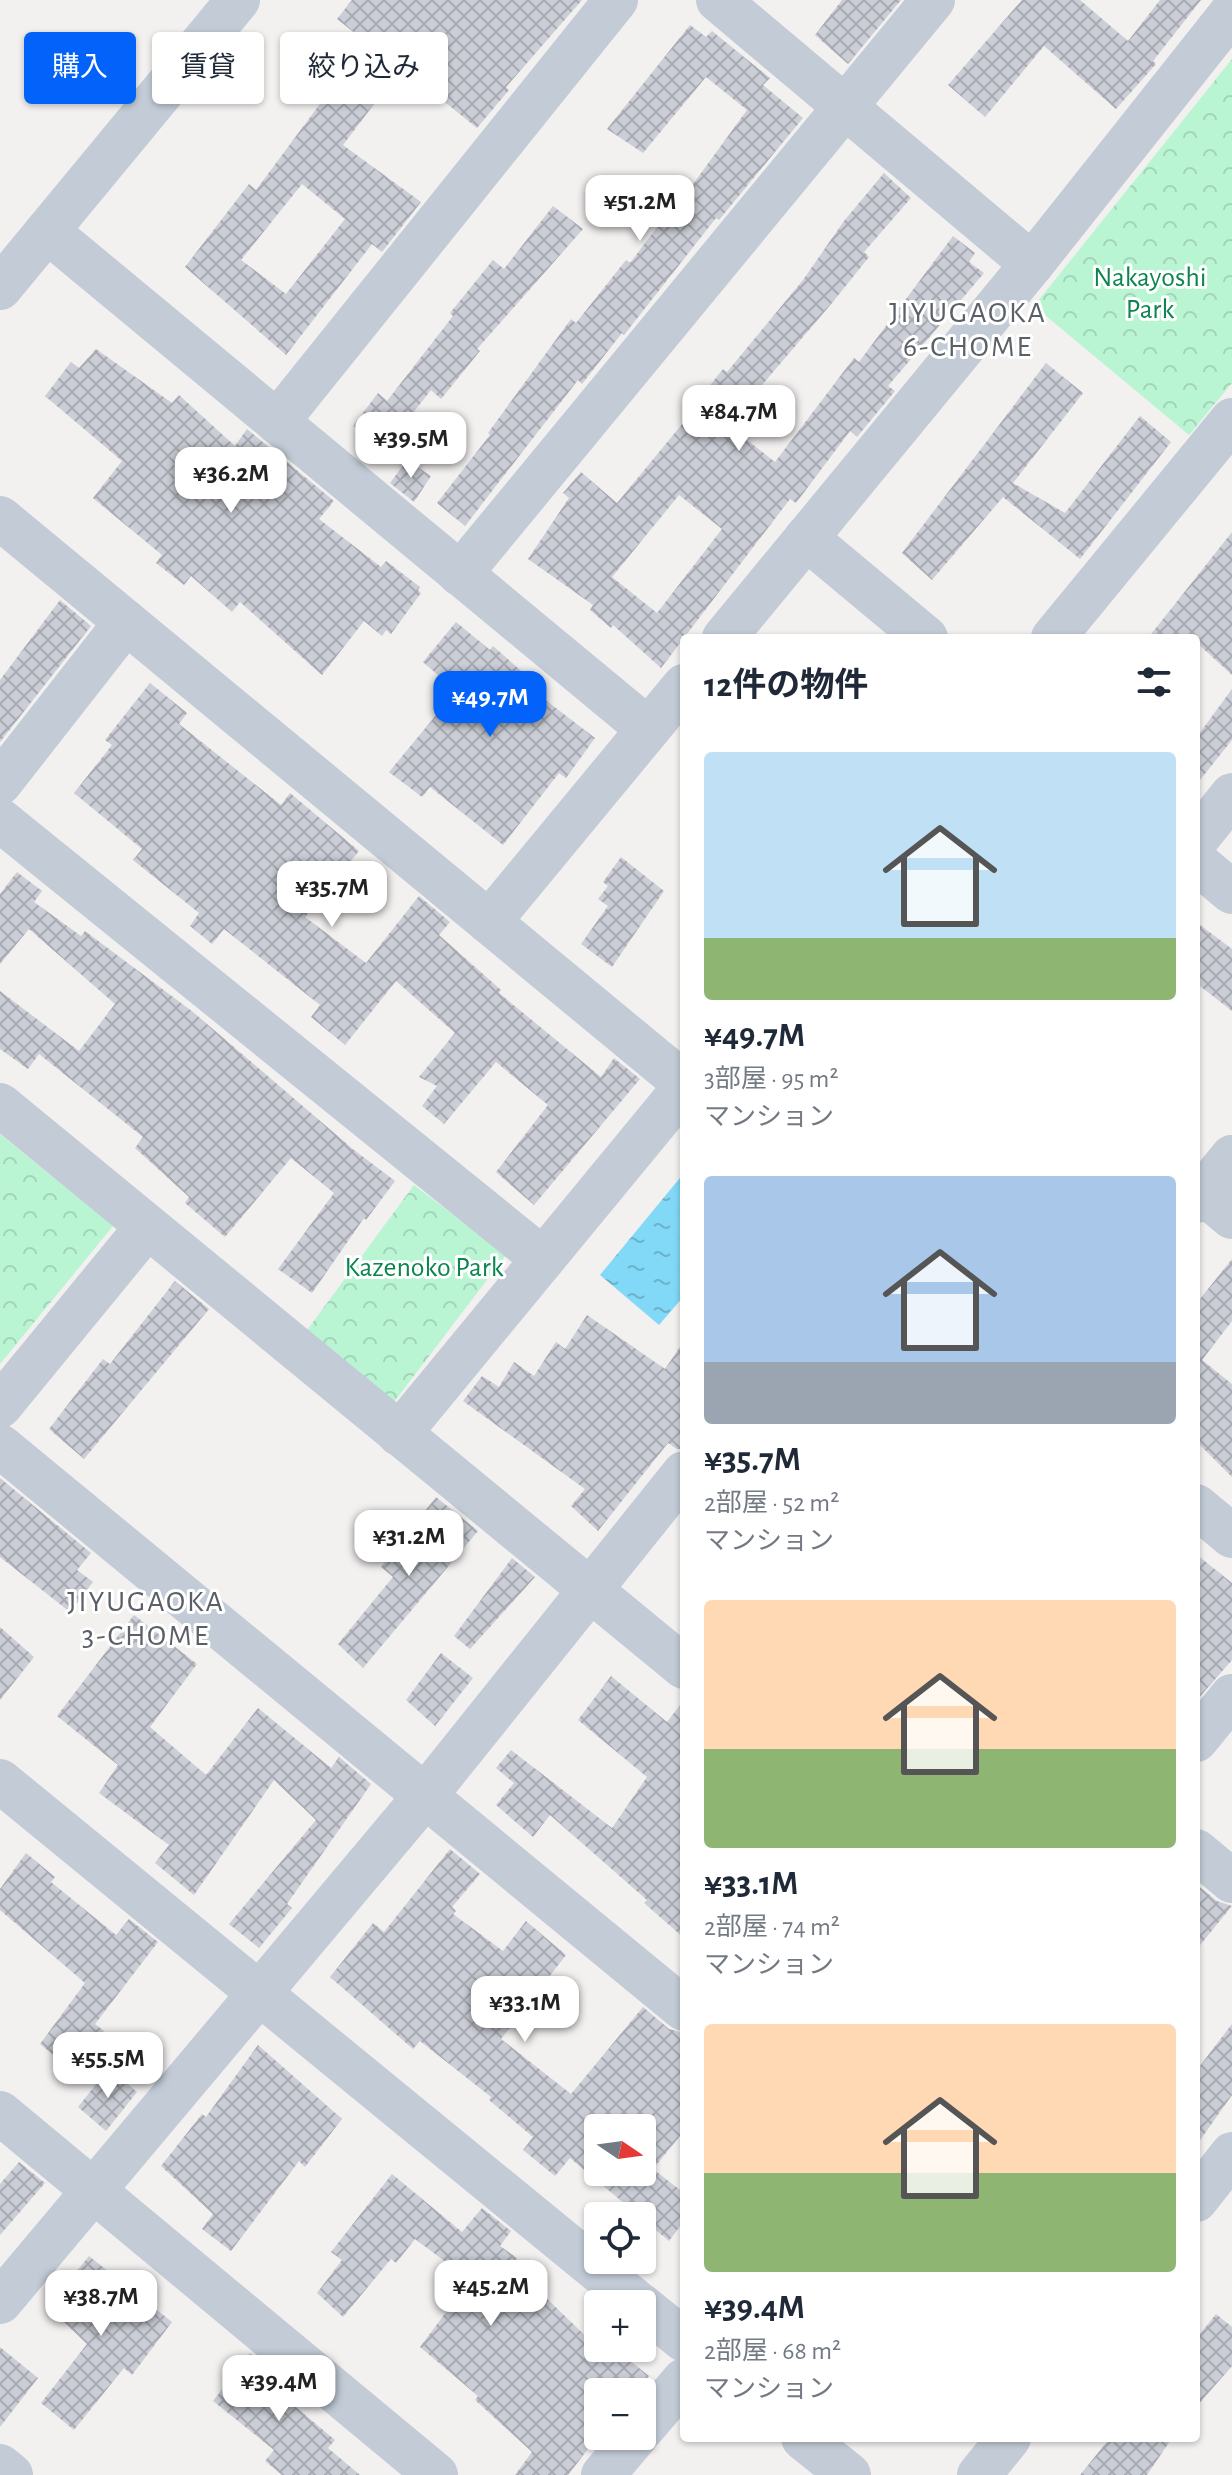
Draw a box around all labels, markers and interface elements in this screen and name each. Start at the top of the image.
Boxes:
chip: 購入 [24,32,136,104]
chip: 賃貸 [152,32,264,104]
chip: 絞り込み [280,32,448,104]
pin: ¥51.2M [575,175,705,243]
text: ¥51.2M [603,188,677,214]
park label: Nakayoshi Park [1093,264,1207,324]
district label: JIYUGAOKA 6-CHOME [889,298,1047,362]
pin: ¥84.7M [674,385,804,453]
text: ¥84.7M [700,398,778,424]
pin: ¥39.5M [346,412,476,480]
text: ¥39.5M [373,425,449,451]
pin: ¥36.2M [166,447,296,515]
text: ¥36.2M [193,460,269,486]
icon: filters [1132,660,1176,704]
text: 12件の物件 [704,669,868,703]
pin: ¥49.7M [425,671,555,739]
text: ¥49.7M [451,684,529,710]
icon: home [868,804,1012,948]
pin: ¥35.7M [267,861,397,929]
text: ¥35.7M [295,874,369,900]
text: ¥49.7M [704,1019,805,1053]
text: 3部屋 · 95 m² [704,1066,839,1092]
text: マンション [704,1104,834,1130]
icon: home [868,1228,1012,1372]
park label: Kazenoko Park [344,1254,504,1282]
text: ¥35.7M [704,1443,801,1477]
text: 2部屋 · 52 m² [704,1490,839,1516]
pin: ¥31.2M [344,1510,474,1578]
text: ¥31.2M [372,1523,446,1549]
text: マンション [704,1528,834,1554]
district label: JIYUGAOKA 3-CHOME [67,1587,225,1651]
icon: home [868,1652,1012,1796]
text: ¥33.1M [704,1867,798,1901]
text: 2部屋 · 74 m² [704,1914,840,1940]
text: マンション [704,1952,834,1978]
pin: ¥33.1M [460,1976,590,2044]
text: ¥33.1M [489,1989,561,2015]
pin: ¥55.5M [43,2032,173,2100]
text: ¥55.5M [71,2045,145,2071]
icon: home [868,2076,1012,2220]
north arrow [584,2114,656,2186]
map controls [584,2114,656,2450]
button: locate [584,2202,656,2274]
pin: ¥45.2M [426,2260,556,2328]
pin: ¥38.7M [36,2270,166,2338]
text: ¥45.2M [453,2273,529,2299]
text: ¥38.7M [63,2283,139,2309]
button: + [584,2290,656,2362]
text: ¥39.4M [704,2291,805,2325]
text: 2部屋 · 68 m² [704,2338,841,2364]
pin: ¥39.4M [214,2355,344,2423]
text: ¥39.4M [240,2368,318,2394]
text: マンション [704,2376,834,2402]
button: − [584,2378,656,2450]

